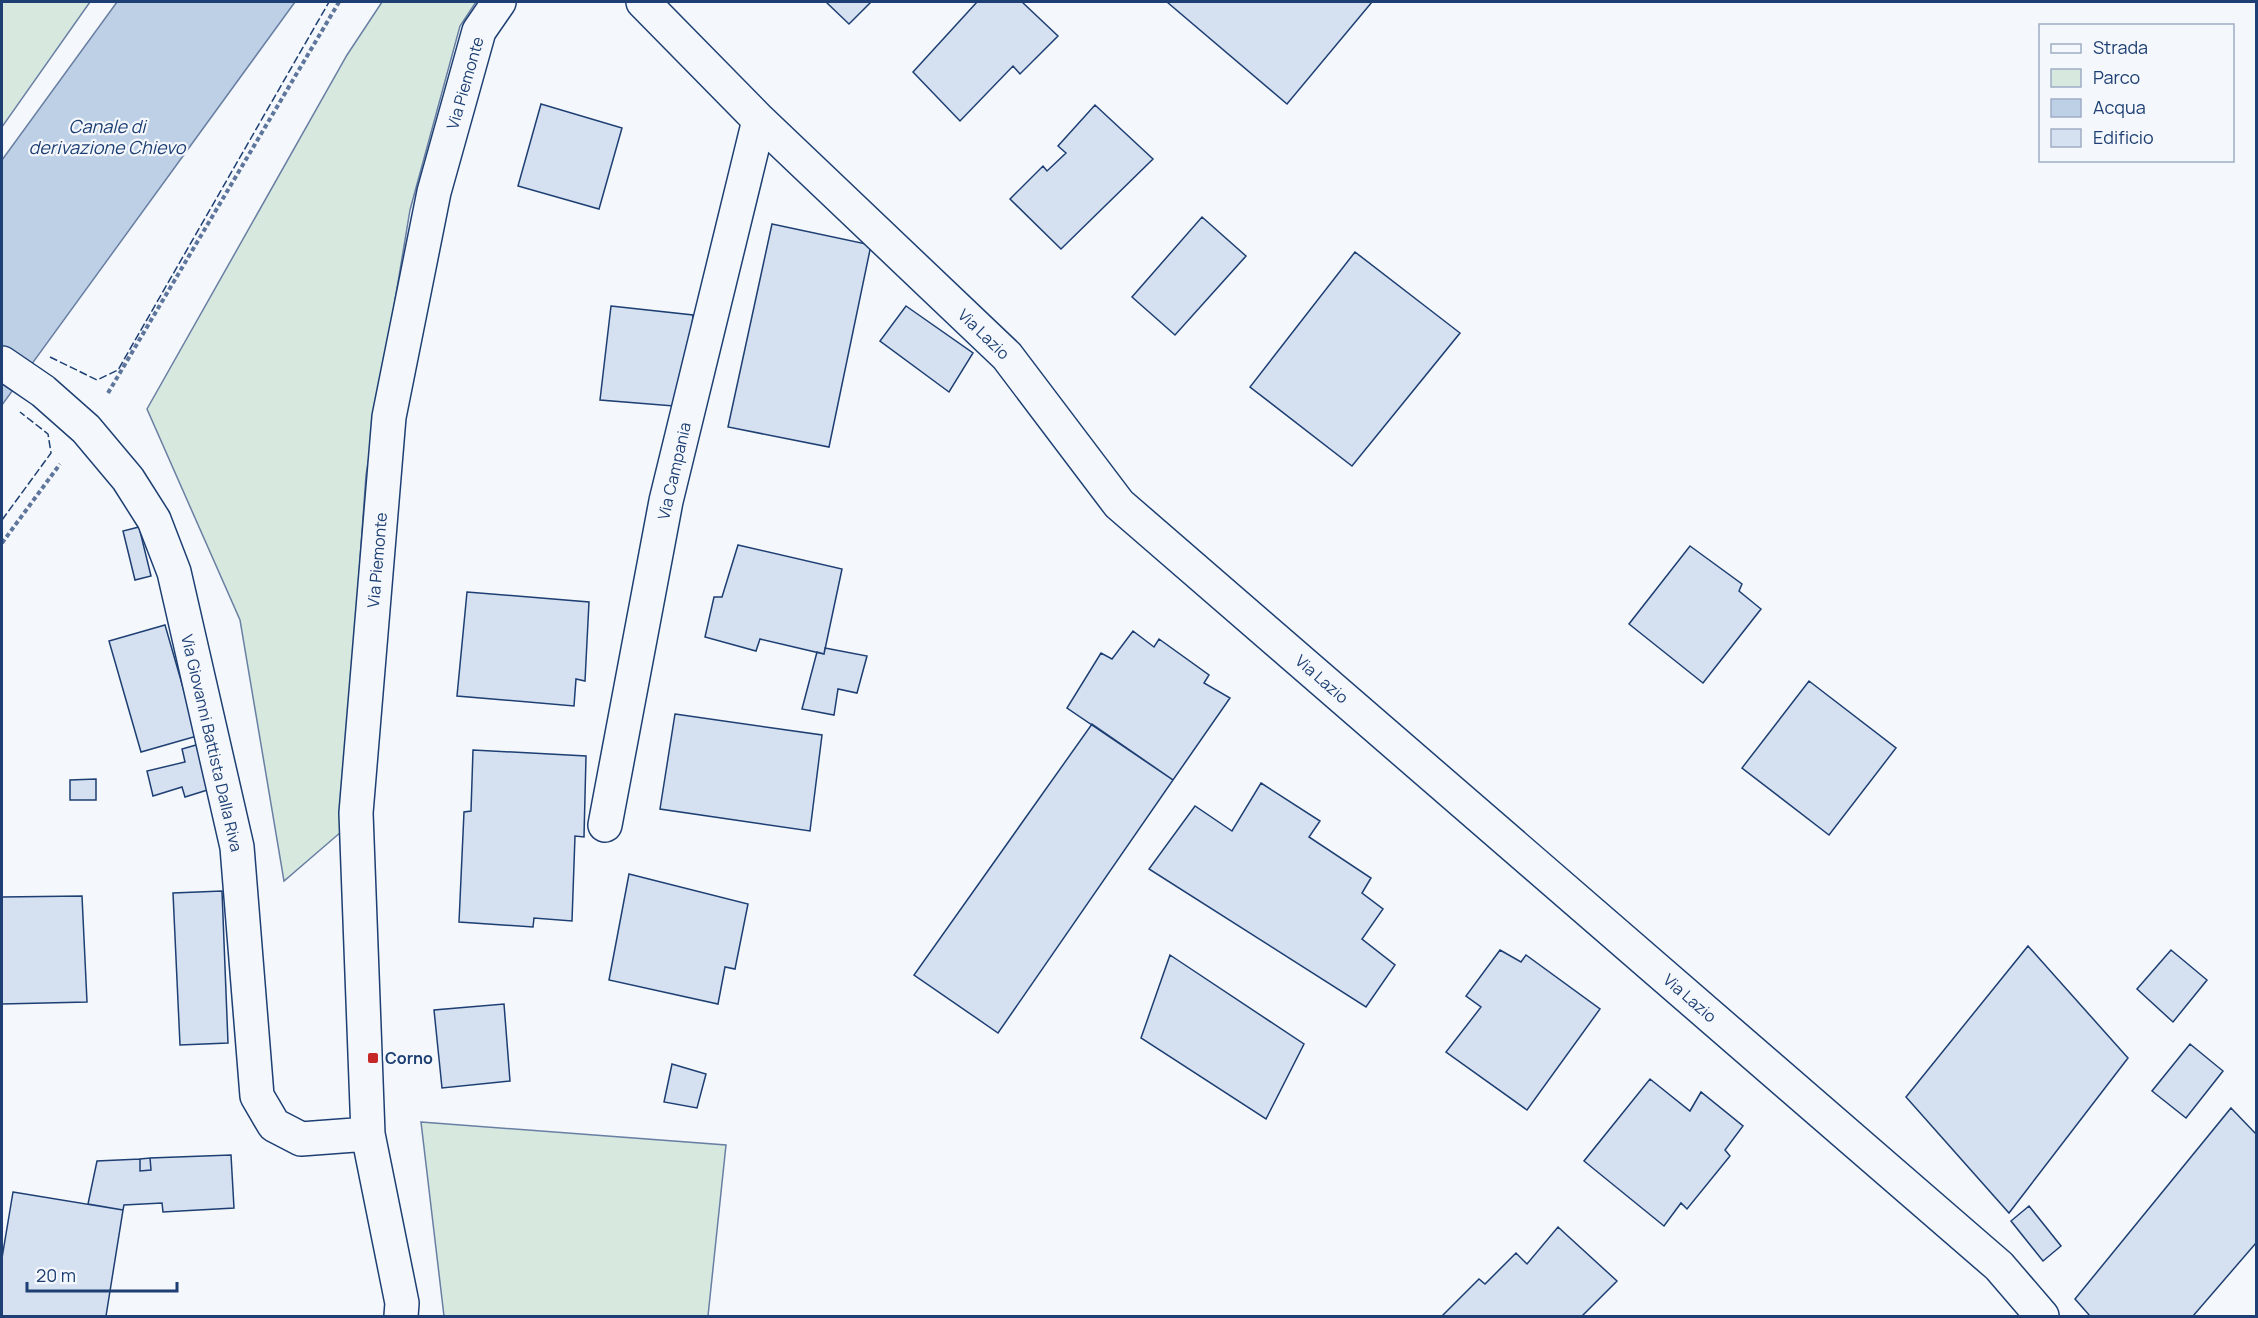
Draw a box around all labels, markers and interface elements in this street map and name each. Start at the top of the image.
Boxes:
legend [2039,24,2234,162]
street label: Via Piemonte [441,34,489,132]
text: Strada [2093,35,2148,59]
text: Parco [2093,65,2140,89]
text: Acqua [2093,95,2146,119]
water label: Canale di derivazione Chievo [29,114,187,159]
text: Edificio [2093,125,2154,149]
street label: Via Lazio [953,304,1015,364]
street label: Via Campania [652,420,696,522]
street label: Via Piemonte [362,511,392,609]
street label: Via Giovanni Battista Dalla Riva [176,632,248,854]
street label: Via Lazio [1291,650,1353,708]
street label: Via Lazio [1659,969,1721,1027]
place label: Corno [385,1047,433,1069]
marker: Corno [366,1051,380,1065]
scale bar [27,1255,177,1293]
text: 20 m [36,1263,76,1287]

